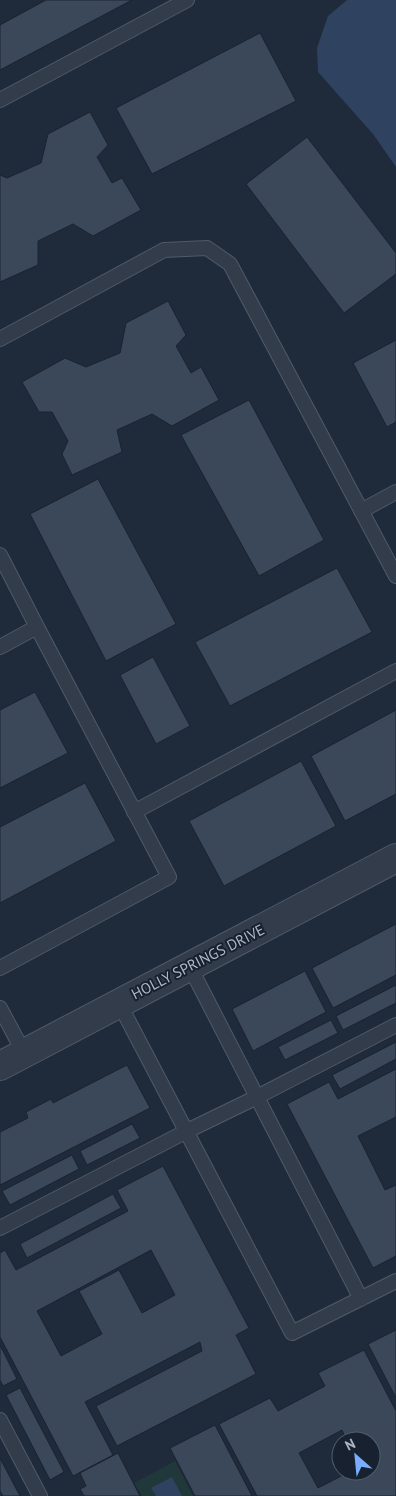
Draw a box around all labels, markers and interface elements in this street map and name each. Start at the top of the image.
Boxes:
street label: HOLLY SPRINGS DRIVE [128,920,267,1003]
north arrow [331,1431,381,1481]
text: N [342,1434,358,1455]

